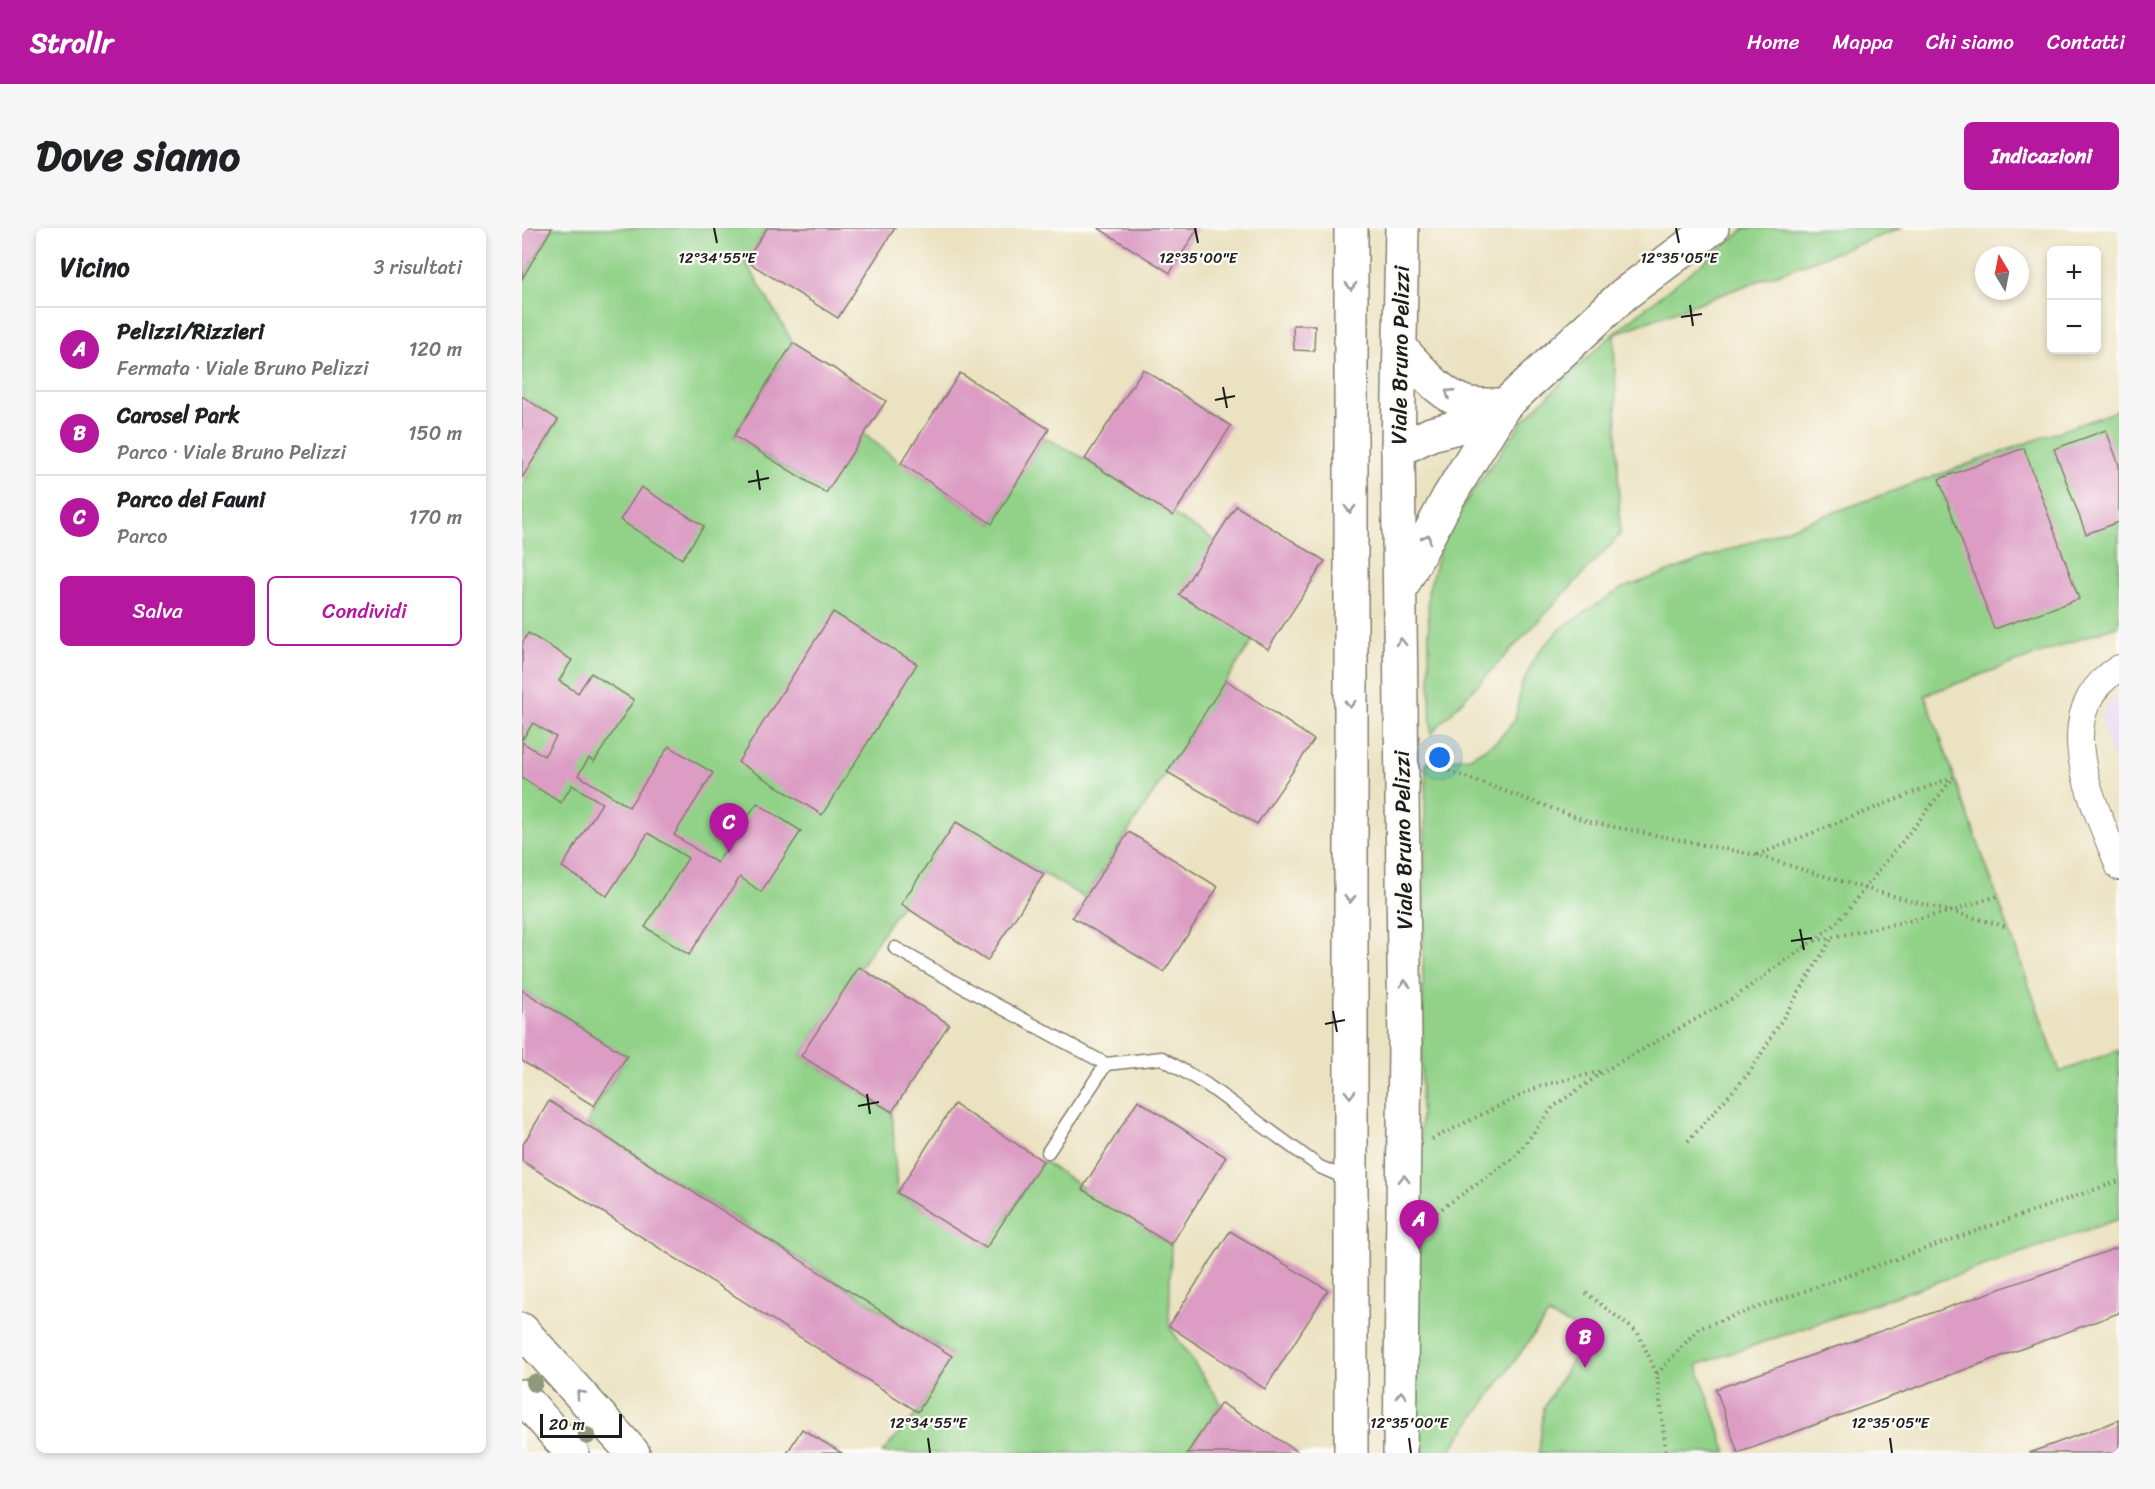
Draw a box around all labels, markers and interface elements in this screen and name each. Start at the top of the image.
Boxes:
text: Strollr [30,18,113,67]
text: Home [1747,23,1799,61]
text: Mappa [1832,23,1893,61]
text: Chi siamo [1926,23,2014,61]
text: Contatti [2047,23,2125,61]
text: Dove siamo [36,119,240,193]
button: Indicazioni [1964,122,2119,190]
text: Vicino [60,244,130,290]
text: 12°34'55"E [678,245,757,271]
text: 12°35'00"E [1159,245,1239,271]
text: 12°35'05"E [1640,245,1720,271]
north arrow [1975,246,2029,300]
map controls [2047,246,2101,354]
button: + [2047,246,2101,300]
text: 3 risultati [373,250,462,285]
street label: Viale Bruno Pelizzi [1379,264,1421,445]
one-way arrow [1345,282,1357,291]
button: − [2047,300,2101,354]
text: Pelizzi/Rizzieri [117,312,264,351]
text: A [73,332,86,367]
text: 120 m [409,332,462,367]
text: Fermata · Viale Bruno Pelizzi [117,351,368,386]
one-way arrow [1445,389,1455,401]
text: Carosel Park [117,396,240,435]
text: B [73,416,86,451]
text: 150 m [408,416,462,451]
text: Parco · Viale Bruno Pelizzi [117,435,346,470]
text: Parco dei Fauni [117,480,265,519]
text: C [73,500,86,535]
text: 170 m [409,500,462,535]
one-way arrow [1344,505,1356,514]
text: Parco [117,519,168,554]
one-way arrow [1420,534,1431,544]
button: Salva [60,576,255,646]
button: Condividi [267,576,462,646]
one-way arrow [1395,637,1407,646]
one-way arrow [1344,700,1356,709]
your location [1425,743,1454,772]
street label: Viale Bruno Pelizzi [1382,749,1424,930]
pin: C [710,804,748,853]
one-way arrow [1344,895,1356,904]
one-way arrow [1398,979,1411,988]
one-way arrow [1344,1090,1356,1099]
one-way arrow [1398,1174,1410,1183]
pin: A [1400,1200,1438,1250]
pin: B [1566,1318,1604,1368]
one-way arrow [576,1390,587,1401]
one-way arrow [1395,1390,1407,1399]
text: 20 m [549,1410,585,1439]
text: 12°34'55"E [889,1410,968,1436]
text: 12°35'00"E [1370,1410,1450,1436]
text: 12°35'05"E [1851,1410,1931,1436]
scale bar [540,1411,622,1438]

